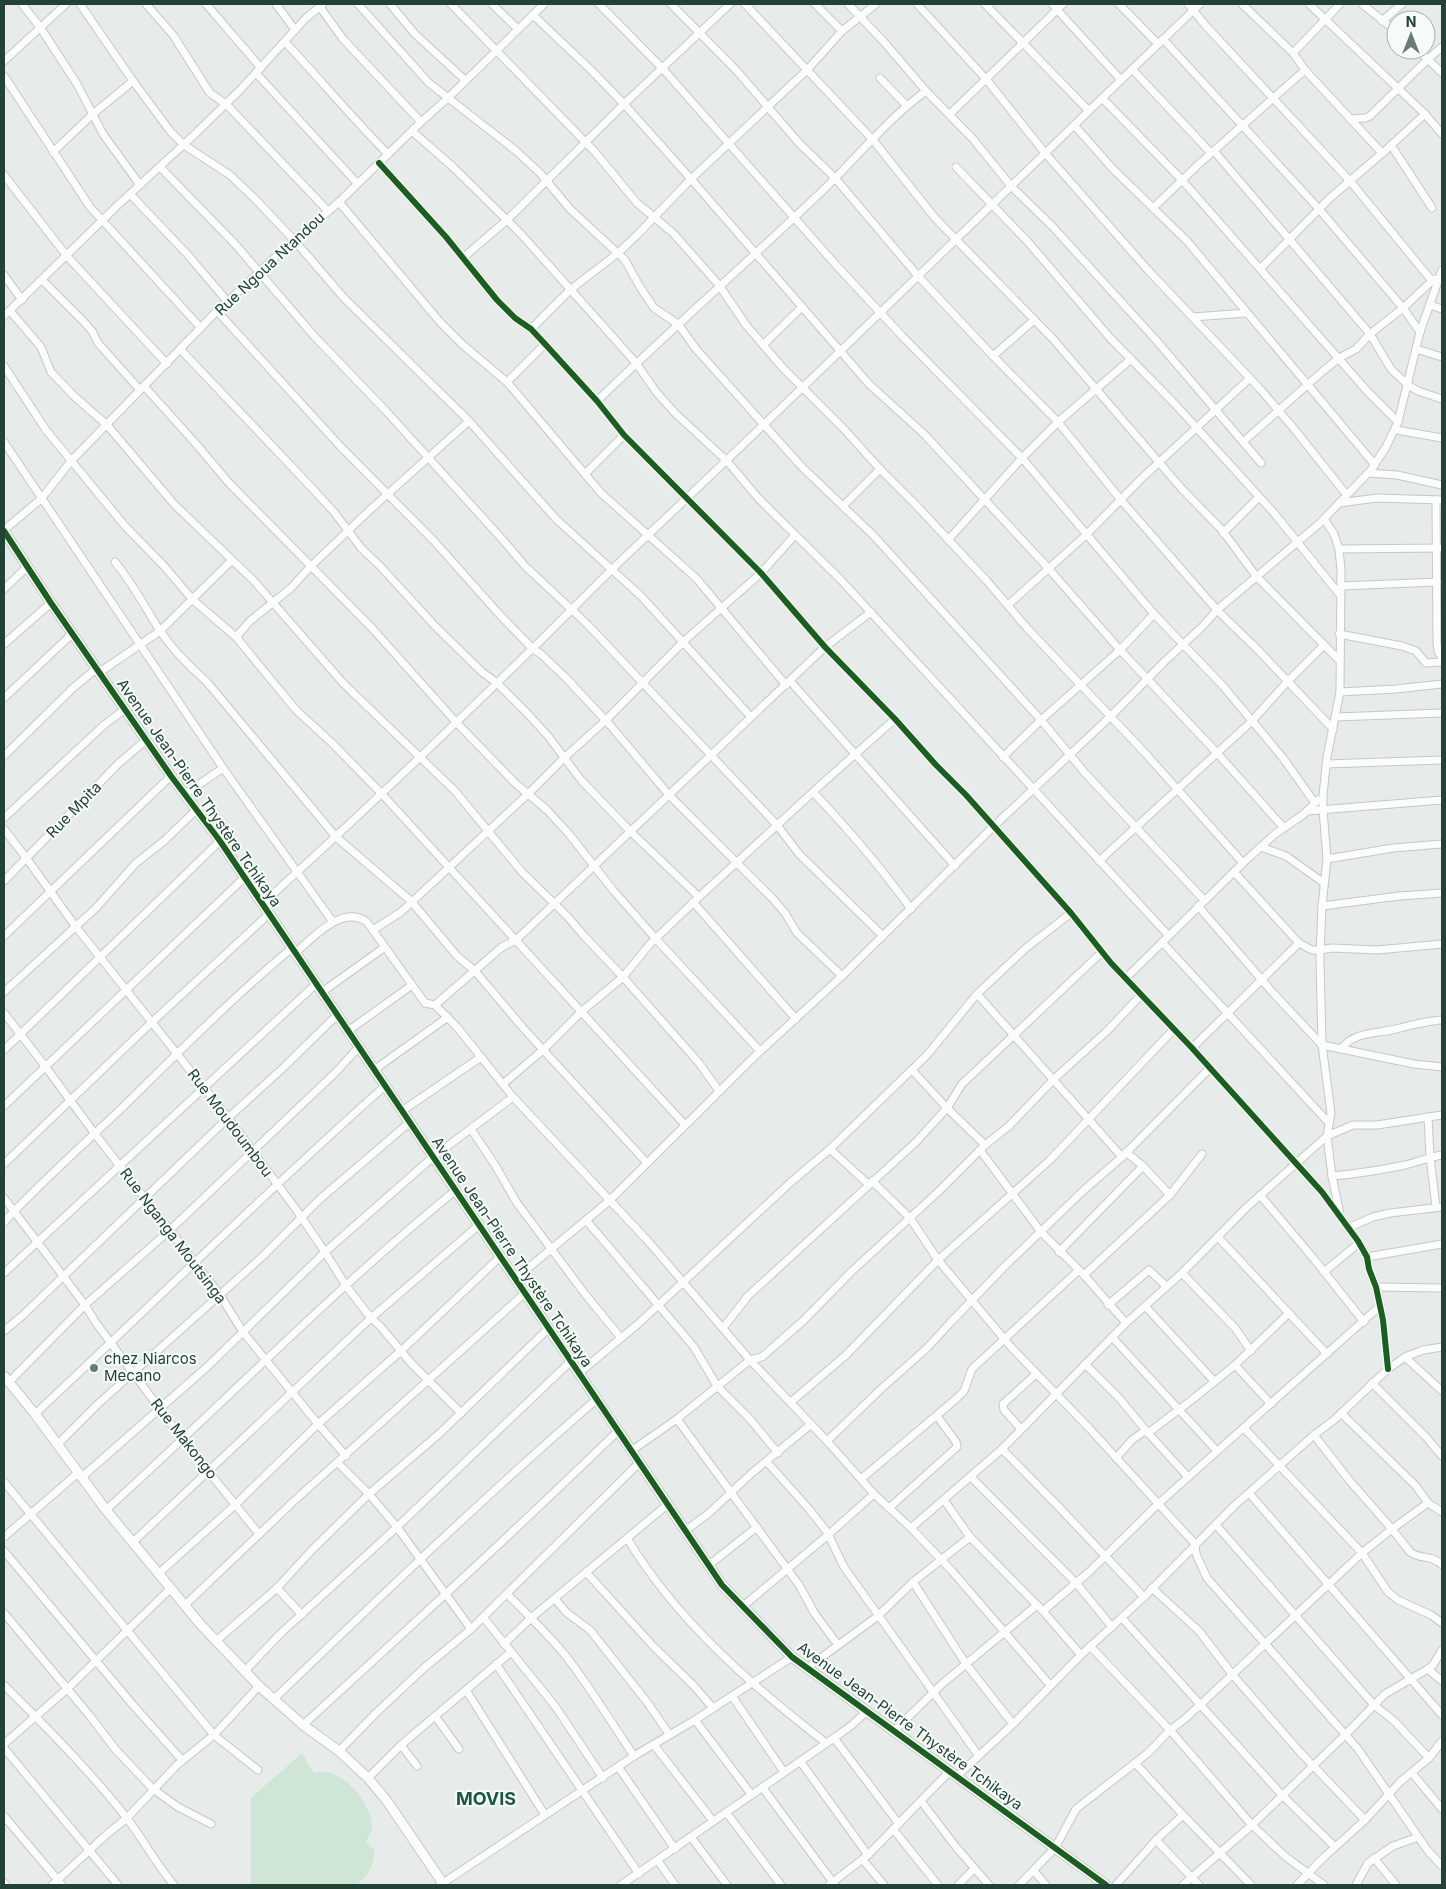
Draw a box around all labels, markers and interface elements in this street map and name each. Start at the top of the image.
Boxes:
north arrow [1386,10,1436,60]
text: N [1406,13,1416,30]
street label: Rue Ngoua Ntandou [211,208,329,319]
street label: Avenue Jean-Pierre Thystère Tchikaya [113,675,286,910]
street label: Rue Mpita [42,777,105,842]
street label: Rue Moudoumbou [184,1065,277,1180]
street label: Avenue Jean-Pierre Thystère Tchikaya [428,1133,597,1371]
street label: Rue Nganga Moutsinga [116,1164,231,1307]
place label: chez Niarcos Mecano [104,1349,197,1385]
marker: chez Niarcos Mecano [88,1362,100,1374]
street label: Rue Makongo [147,1394,222,1483]
street label: Avenue Jean-Pierre Thystère Tchikaya [794,1637,1027,1814]
district label: MOVIS [456,1788,516,1809]

